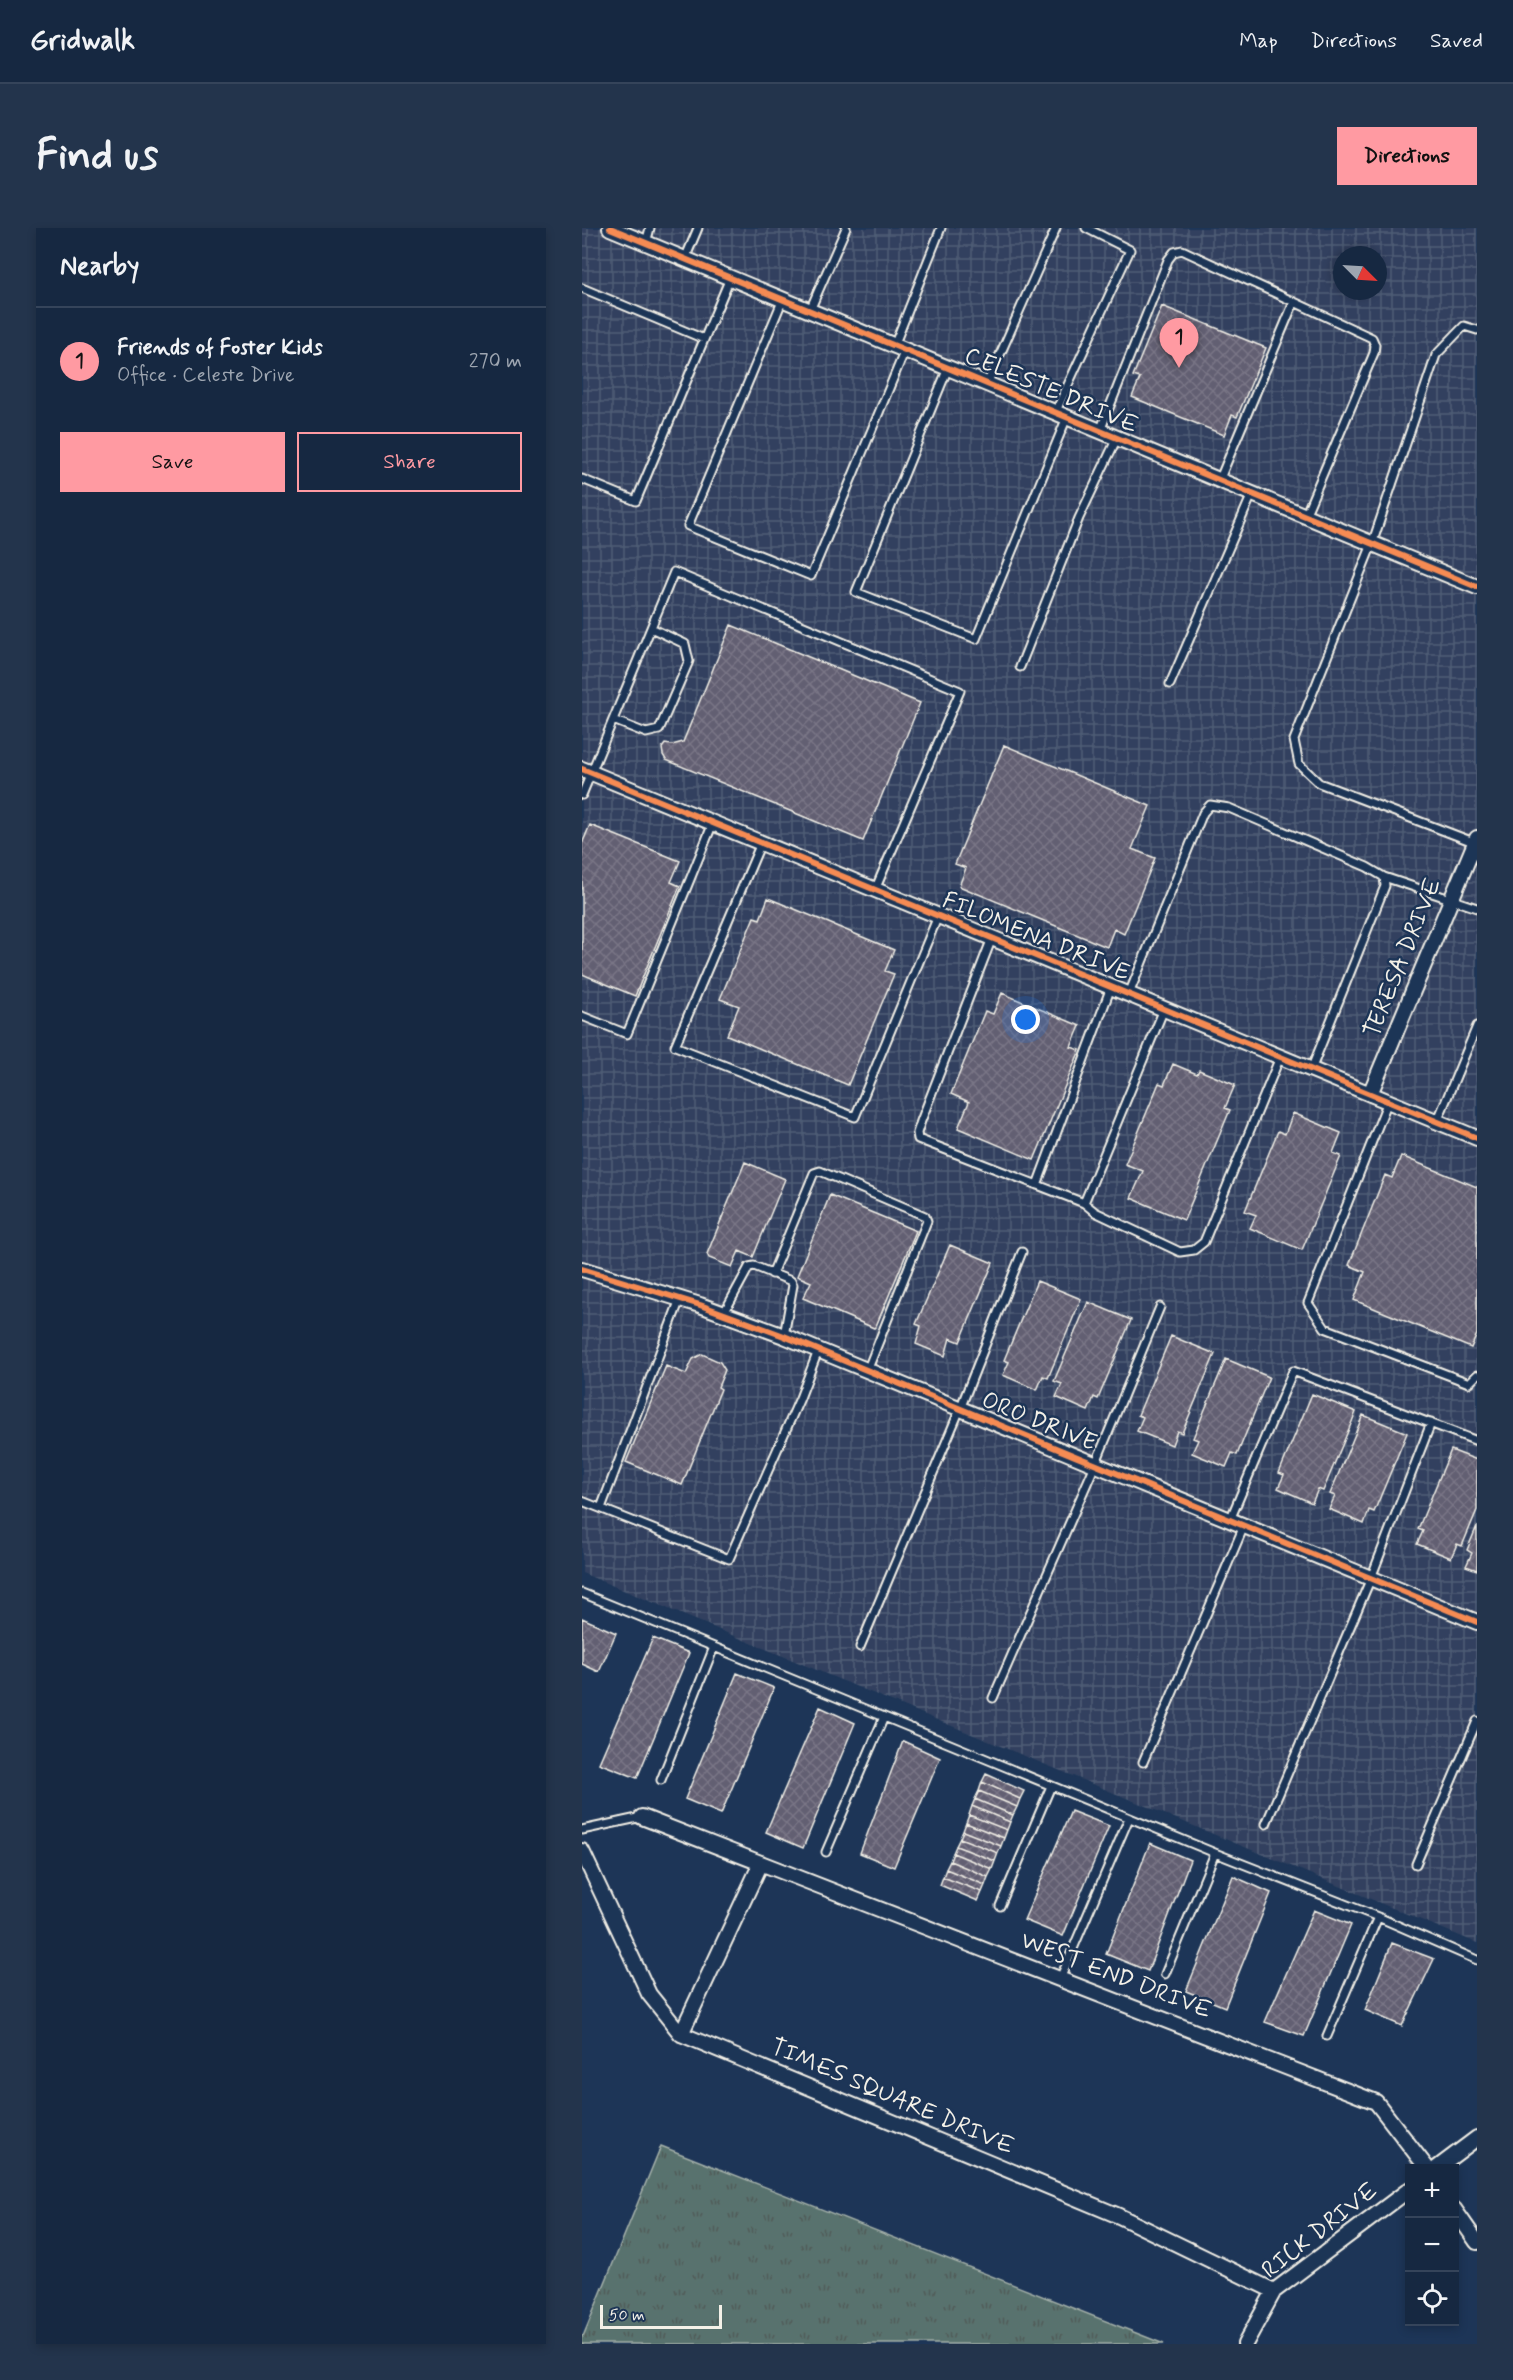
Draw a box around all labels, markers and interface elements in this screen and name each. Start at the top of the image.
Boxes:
text: Gridwalk [30,23,135,60]
text: Map [1239,27,1278,55]
text: Directions [1311,27,1397,55]
text: Saved [1430,27,1483,55]
button: Directions [1337,127,1477,185]
text: Find us [36,129,158,184]
north arrow [1333,246,1387,300]
text: Nearby [60,250,139,284]
pin: 1 [1160,318,1198,368]
text: Friends of Foster Kids [117,334,323,362]
street label: CELESTE DRIVE [960,340,1142,442]
text: 1 [75,348,84,375]
text: 270 m [469,348,522,375]
text: Office · Celeste Drive [117,362,294,389]
button: Save [60,432,285,492]
button: Share [297,432,522,492]
street label: TERESA DRIVE [1357,874,1449,1042]
street label: FILOMENA DRIVE [938,885,1135,989]
your location [1011,1005,1040,1034]
street label: ORO DRIVE [977,1385,1101,1459]
street label: WEST END DRIVE [1016,1925,1216,2027]
street label: TIMES SQUARE DRIVE [765,2032,1019,2162]
map controls [1405,2164,1459,2326]
button: + [1405,2164,1459,2218]
street label: RICK DRIVE [1256,2176,1384,2286]
button: − [1405,2218,1459,2272]
button: locate [1405,2272,1459,2326]
scale bar [600,2302,722,2330]
text: 50 m [609,2305,645,2326]

